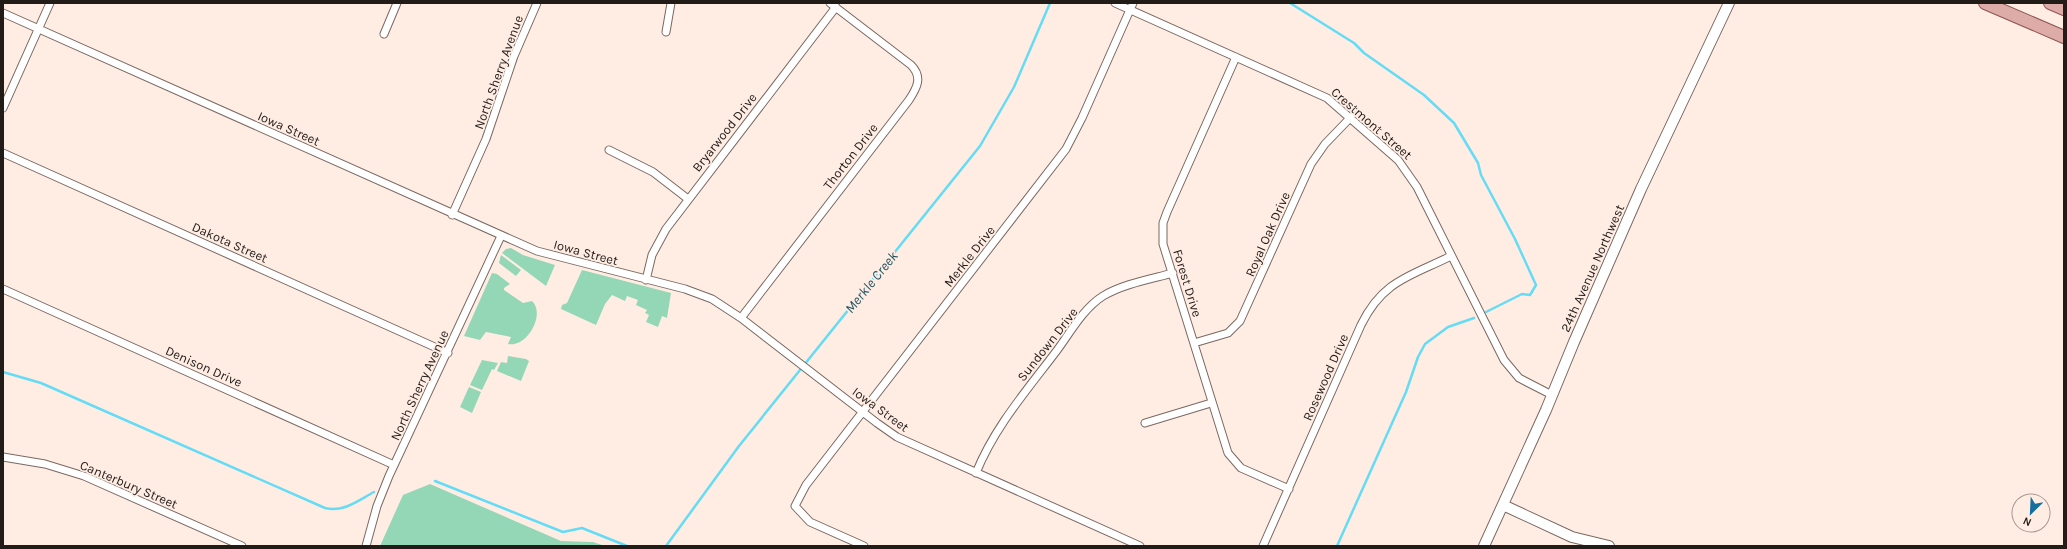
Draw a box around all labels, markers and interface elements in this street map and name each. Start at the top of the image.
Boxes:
street label: North Sherry Avenue [471,13,526,131]
street label: Crestmont Street [1328,84,1415,163]
street label: Bryarwood Drive [689,90,760,175]
street label: Iowa Street [256,108,322,149]
street label: Thorton Drive [820,120,881,192]
street label: Royal Oak Drive [1242,189,1293,279]
street label: 24th Avenue Northwest [1558,202,1627,334]
street label: Dakota Street [190,219,270,266]
street label: Merkle Drive [941,222,998,290]
street label: Iowa Street [552,237,620,268]
water label: Merkle Creek [841,247,902,317]
street label: Forest Drive [1170,247,1205,319]
street label: Sundown Drive [1014,304,1081,384]
street label: North Sherry Avenue [387,327,452,443]
street label: Rosewood Drive [1300,331,1351,423]
street label: Denison Drive [163,343,245,390]
street label: Iowa Street [850,384,912,435]
street label: Canterbury Street [78,457,180,512]
north arrow [2011,493,2051,533]
text: N [2021,514,2033,529]

